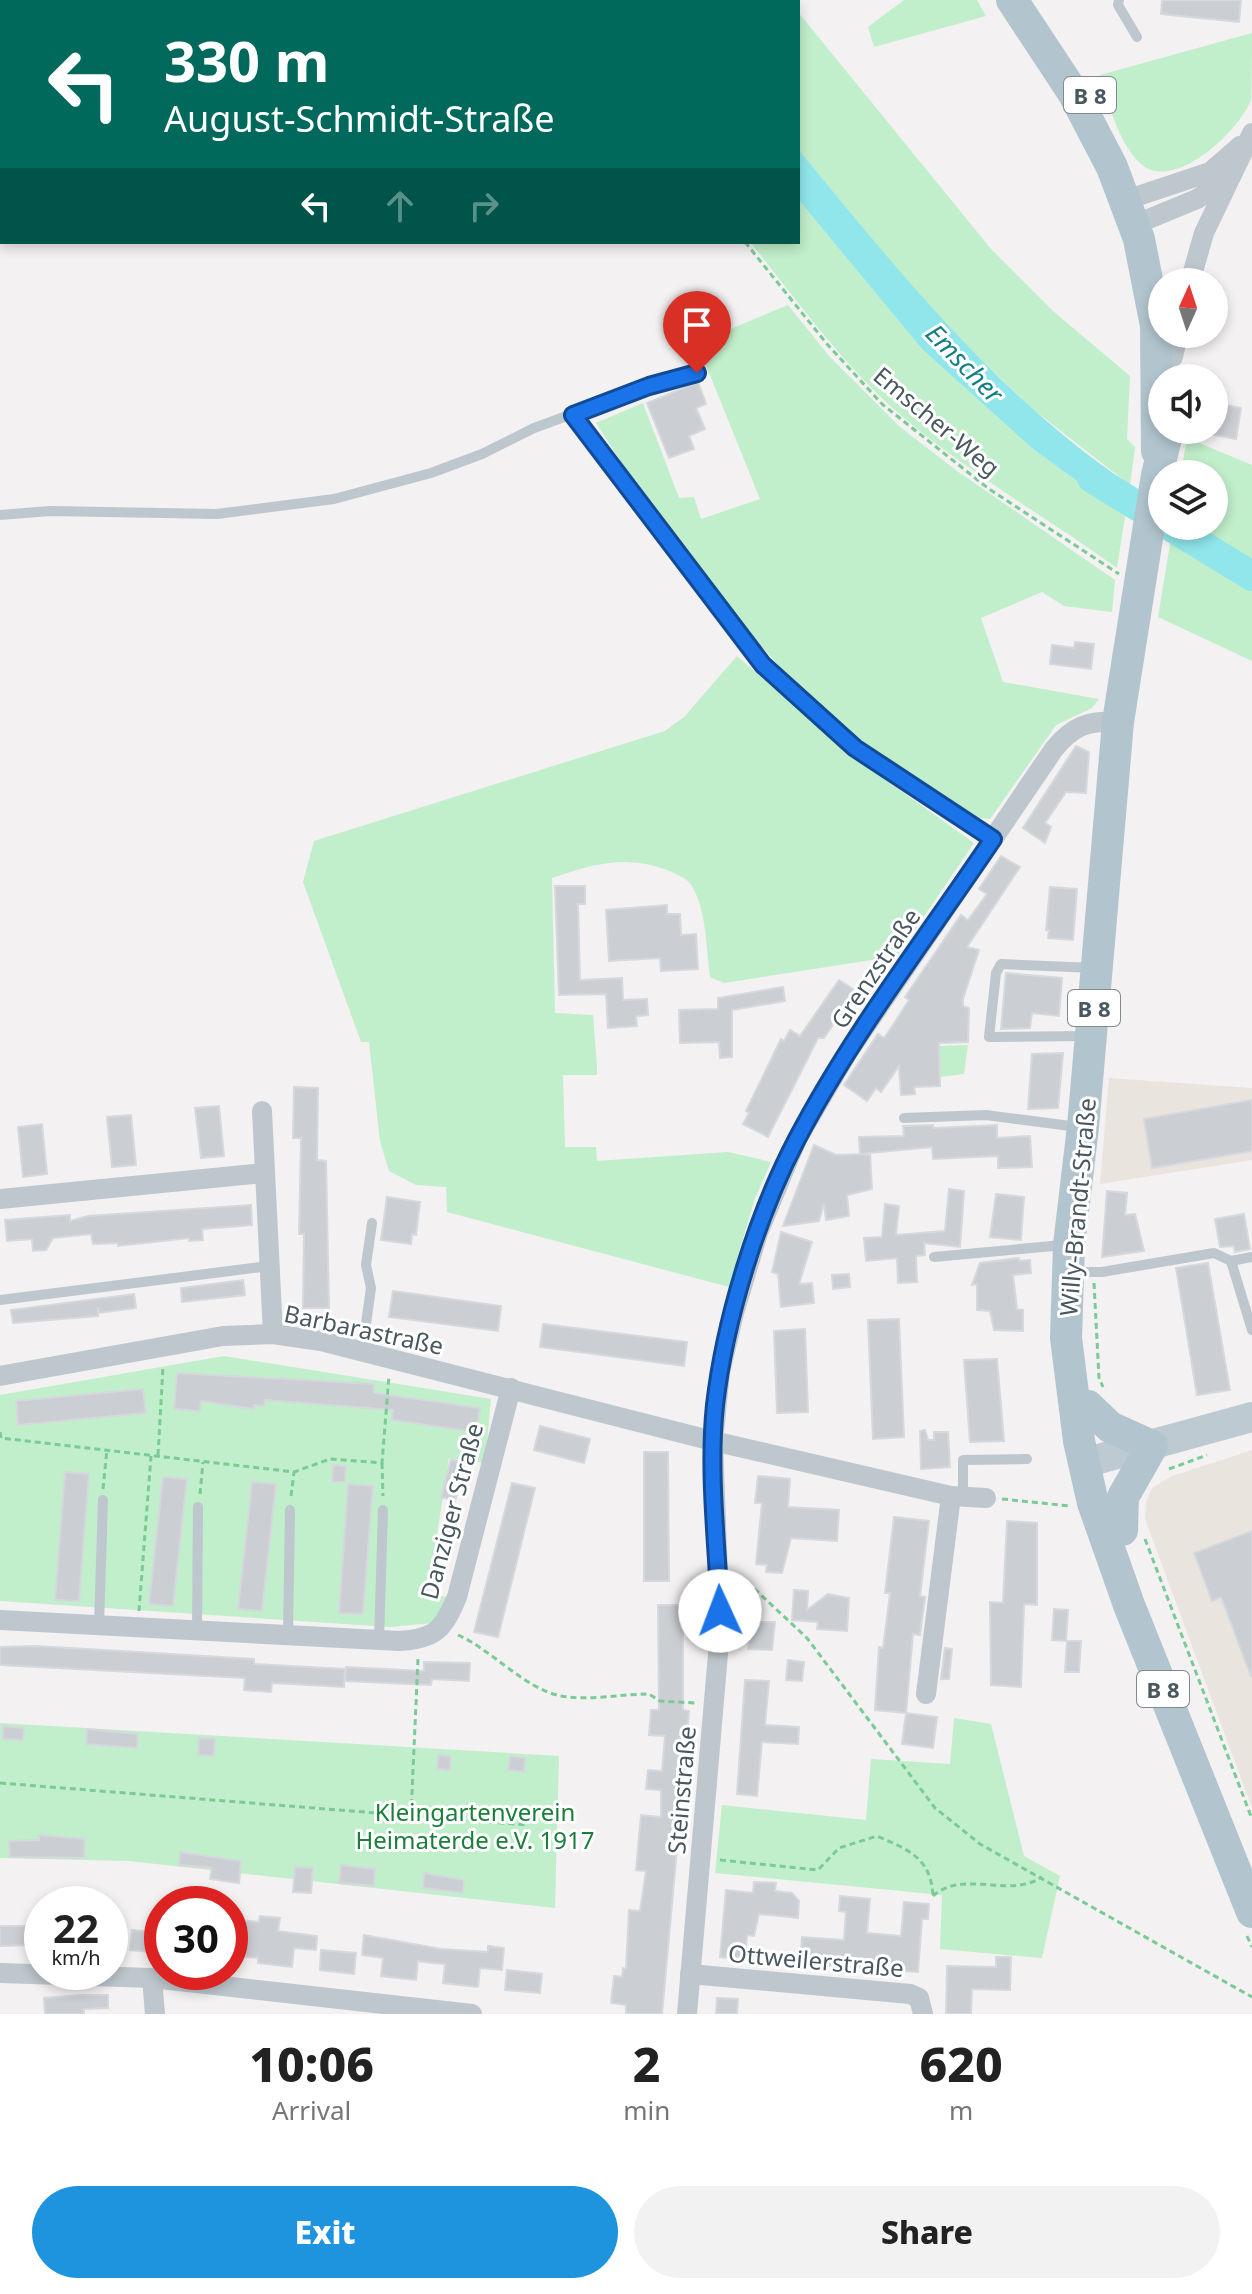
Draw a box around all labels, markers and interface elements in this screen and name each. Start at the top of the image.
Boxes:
text: 330 m [164,22,329,98]
icon: left [32,32,136,136]
road number: B 8 [1064,77,1116,113]
text: August-Schmidt-Straße [164,94,555,143]
icon: left [294,184,338,228]
icon: ahead [378,184,422,228]
icon: right [462,184,506,228]
north arrow [1148,268,1228,348]
map controls [1148,268,1228,540]
pin [663,291,731,373]
icon: arrive [675,303,719,347]
water label: Emscher [918,315,1013,412]
street label: Emscher-Weg [867,359,1007,483]
button: sound [1148,364,1228,444]
button: layers [1148,460,1228,540]
street label: Grenzstraße [823,901,927,1035]
road number: B 8 [1068,990,1120,1026]
street label: Willy-Brandt-Straße [1051,1097,1103,1317]
street label: Barbarastraße [281,1296,447,1362]
street label: Danziger Straße [412,1419,490,1603]
position arrow [678,1569,762,1653]
road number: B 8 [1137,1671,1189,1707]
street label: Steinstraße [659,1725,703,1855]
park label: Kleingartenverein Heimaterde e.V. 1917 [356,1795,594,1856]
speed limit sign: 30 [144,1886,248,1990]
text: 22 [53,1900,99,1955]
street label: Ottweilerstraße [727,1936,905,1984]
text: km/h [51,1944,101,1971]
text: 10:06 [249,2031,374,2096]
text: 2 [633,2031,661,2096]
text: 620 [920,2031,1003,2096]
text: Arrival [272,2092,351,2128]
text: min [623,2092,670,2128]
text: m [949,2092,973,2128]
button: Exit [32,2186,618,2278]
button: Share [634,2186,1220,2278]

